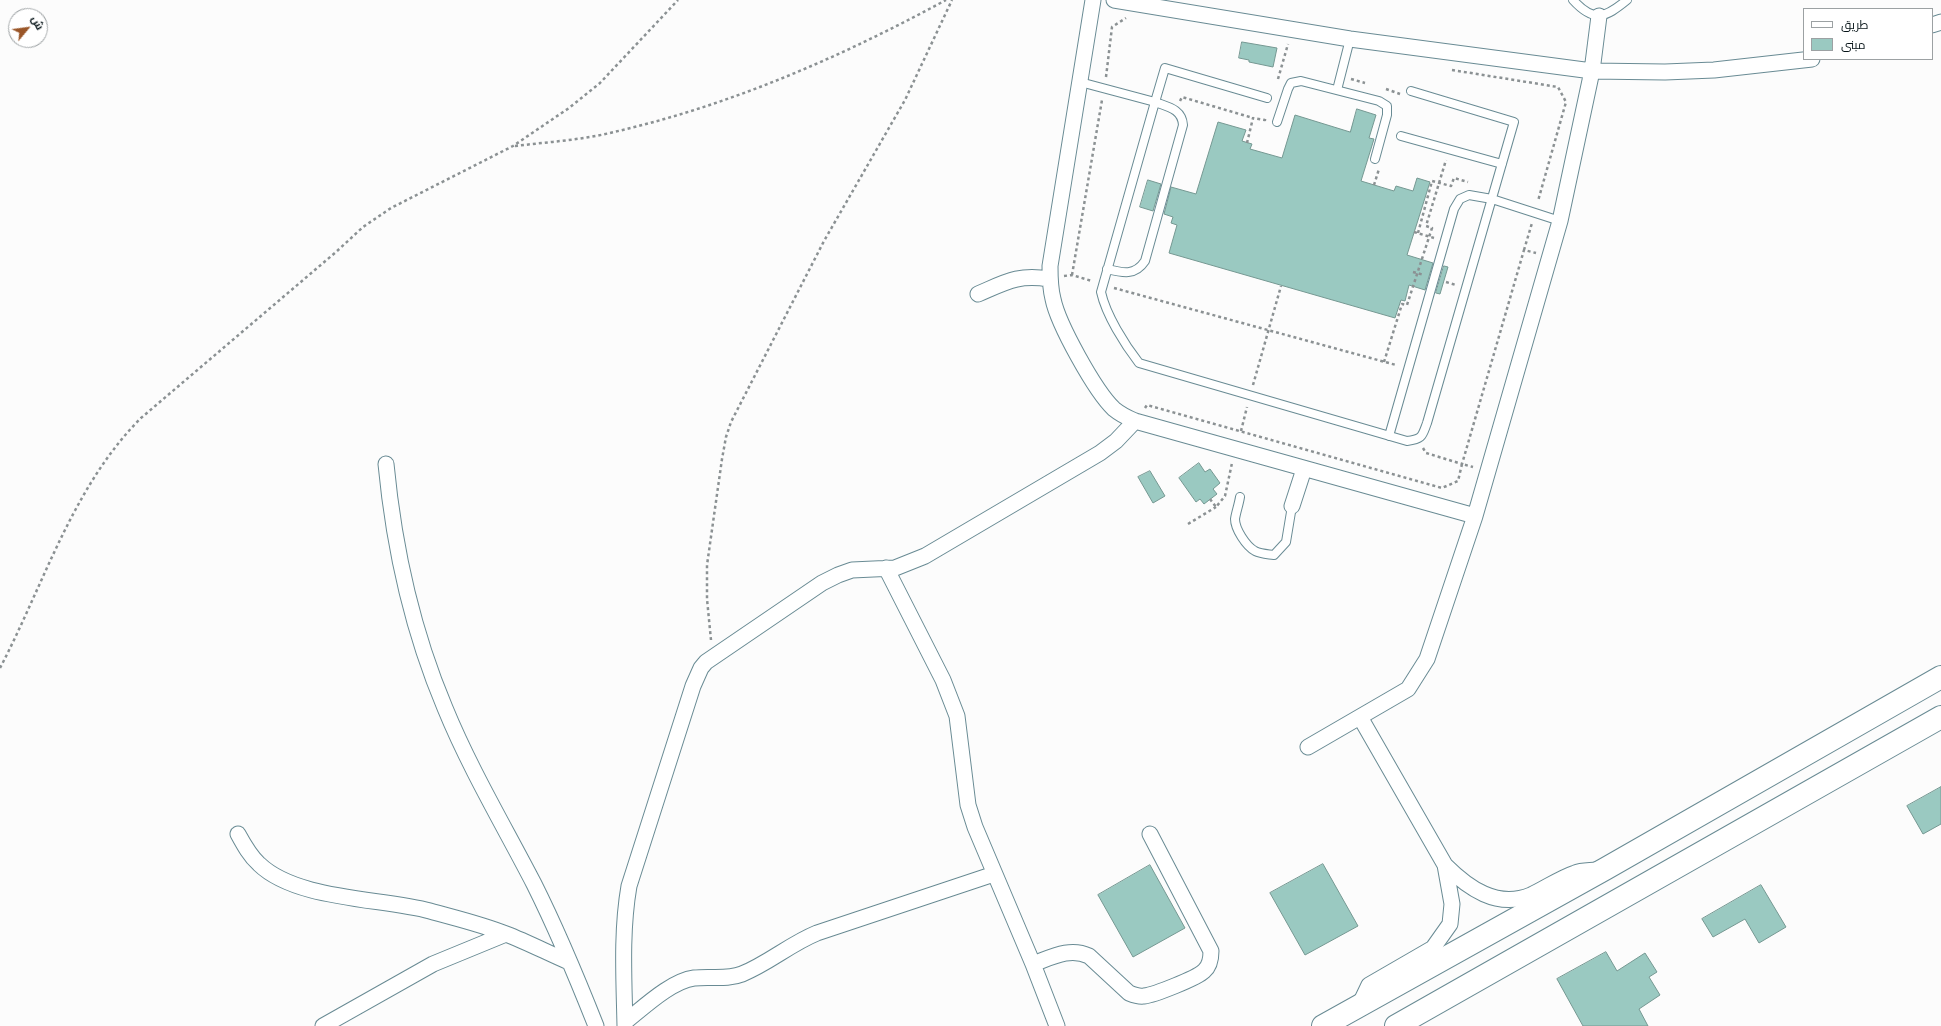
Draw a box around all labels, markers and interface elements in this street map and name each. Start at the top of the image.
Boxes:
north arrow [8,8,48,48]
legend [1803,8,1933,60]
text: ش [28,13,47,32]
text: طريق [1841,17,1868,32]
text: مبنى [1841,37,1866,52]

